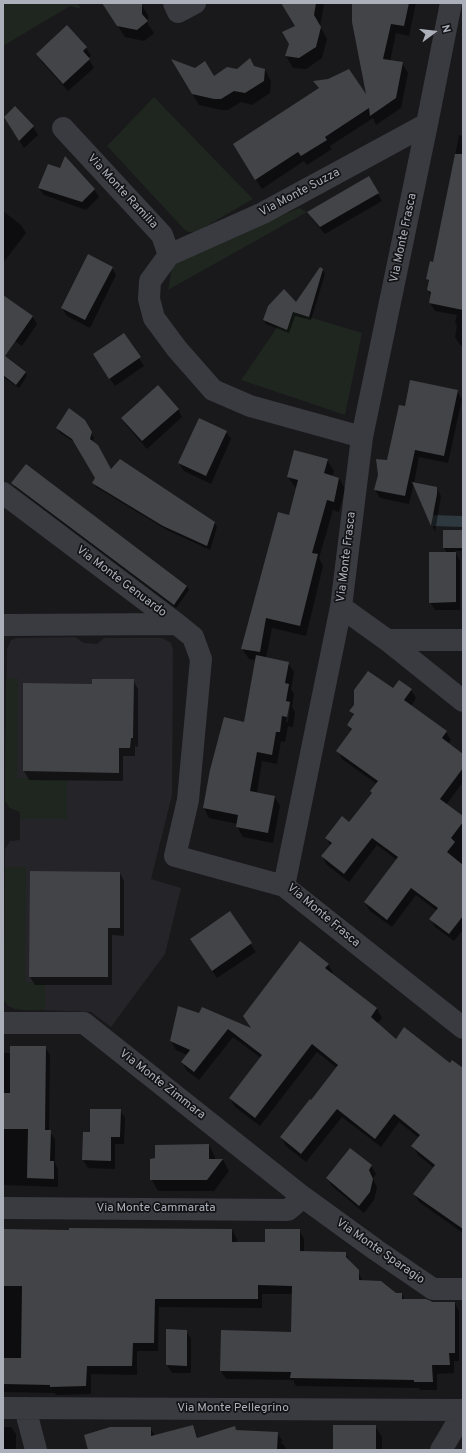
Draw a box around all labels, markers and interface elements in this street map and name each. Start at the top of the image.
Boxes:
north arrow [414,12,454,52]
text: N [438,23,453,35]
street label: Via Monte Ramilia [84,152,160,232]
street label: Via Monte Suzza [257,166,343,220]
street label: Via Monte Frasca [388,192,420,284]
street label: Via Monte Frasca [334,511,360,603]
street label: Via Monte Genuardo [73,543,169,621]
street label: Via Monte Frasca [284,881,362,951]
street label: Via Monte Zimmara [116,1047,208,1123]
street label: Via Monte Cammarata [96,1202,216,1216]
street label: Via Monte Sparagio [333,1216,427,1288]
street label: Via Monte Pellegrino [177,1402,289,1416]

